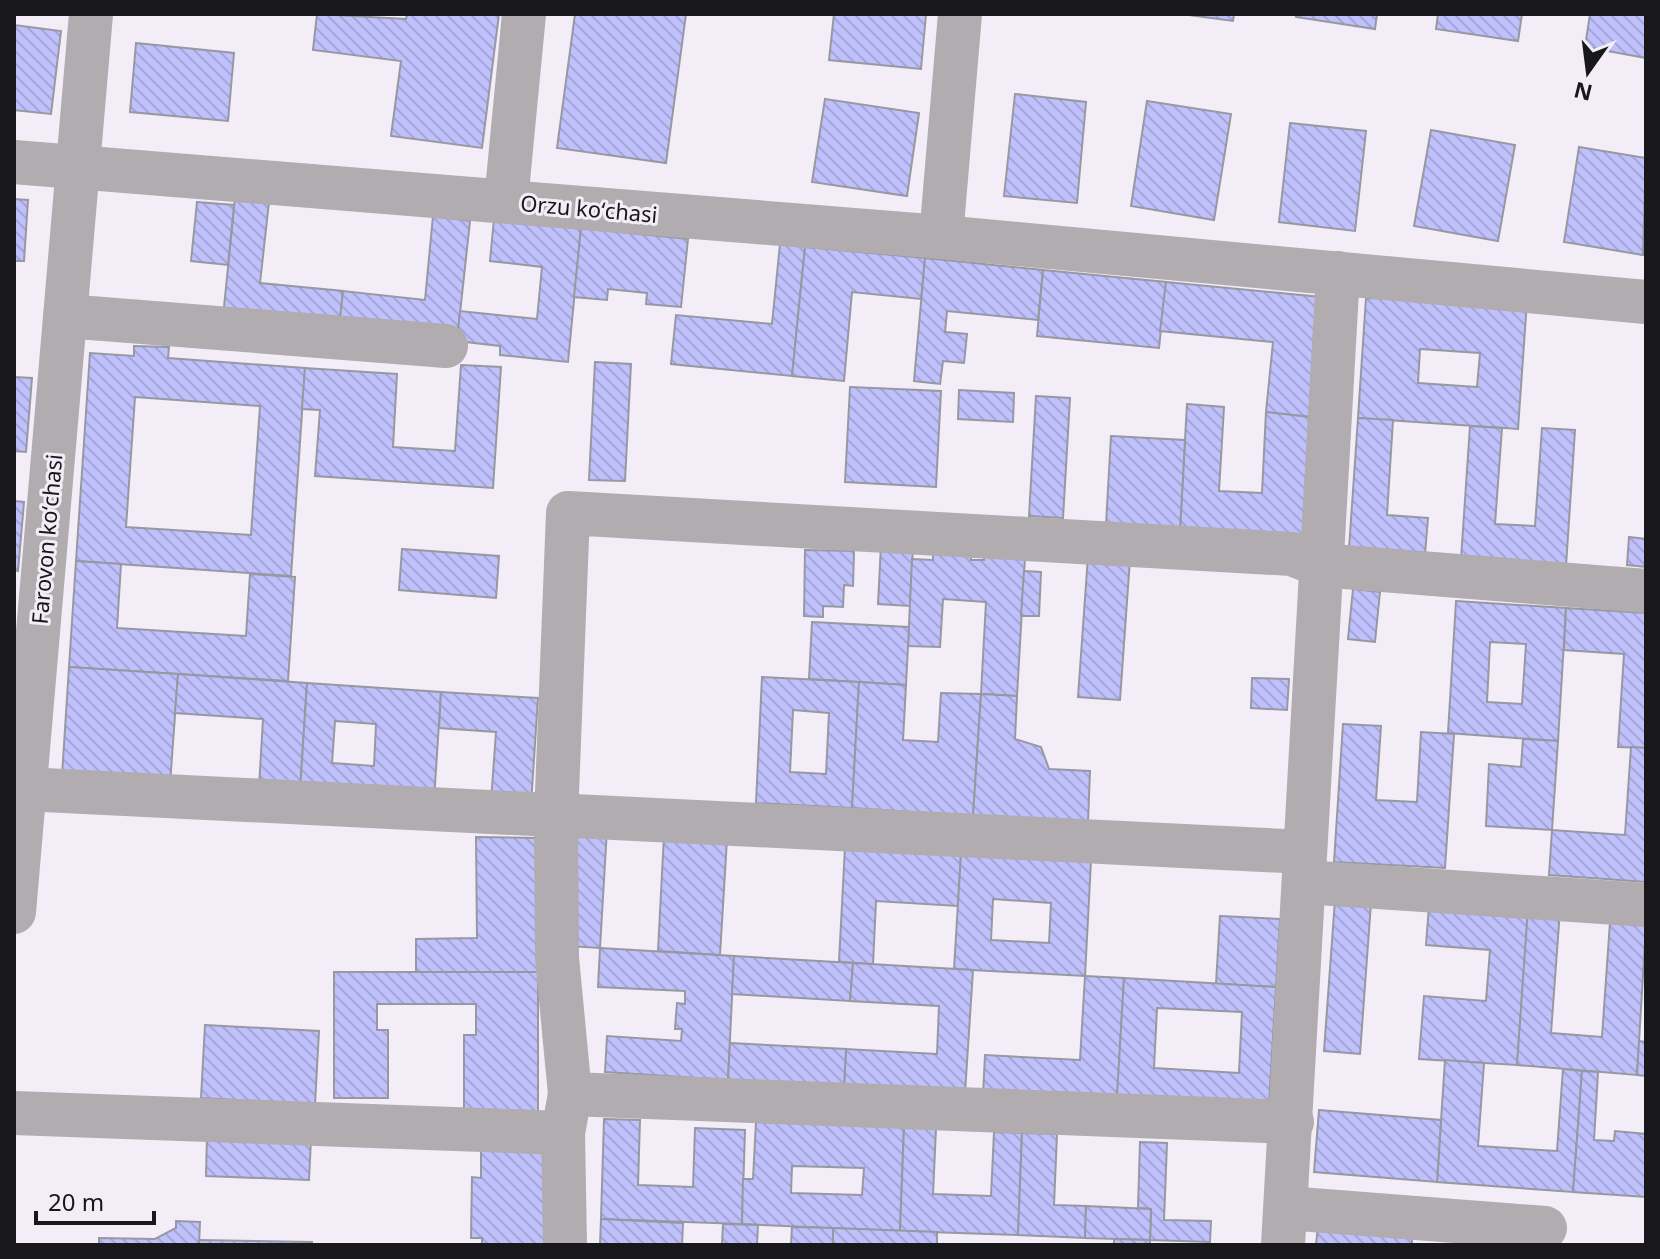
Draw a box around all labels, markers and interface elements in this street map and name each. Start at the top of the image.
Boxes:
north arrow [1548,32,1628,112]
text: N [1571,76,1595,109]
street label: Orzu koʻchasi [519,187,659,229]
street label: Farovon koʻchasi [24,453,68,625]
scale bar [36,1175,154,1225]
text: 20 m [48,1185,104,1218]

